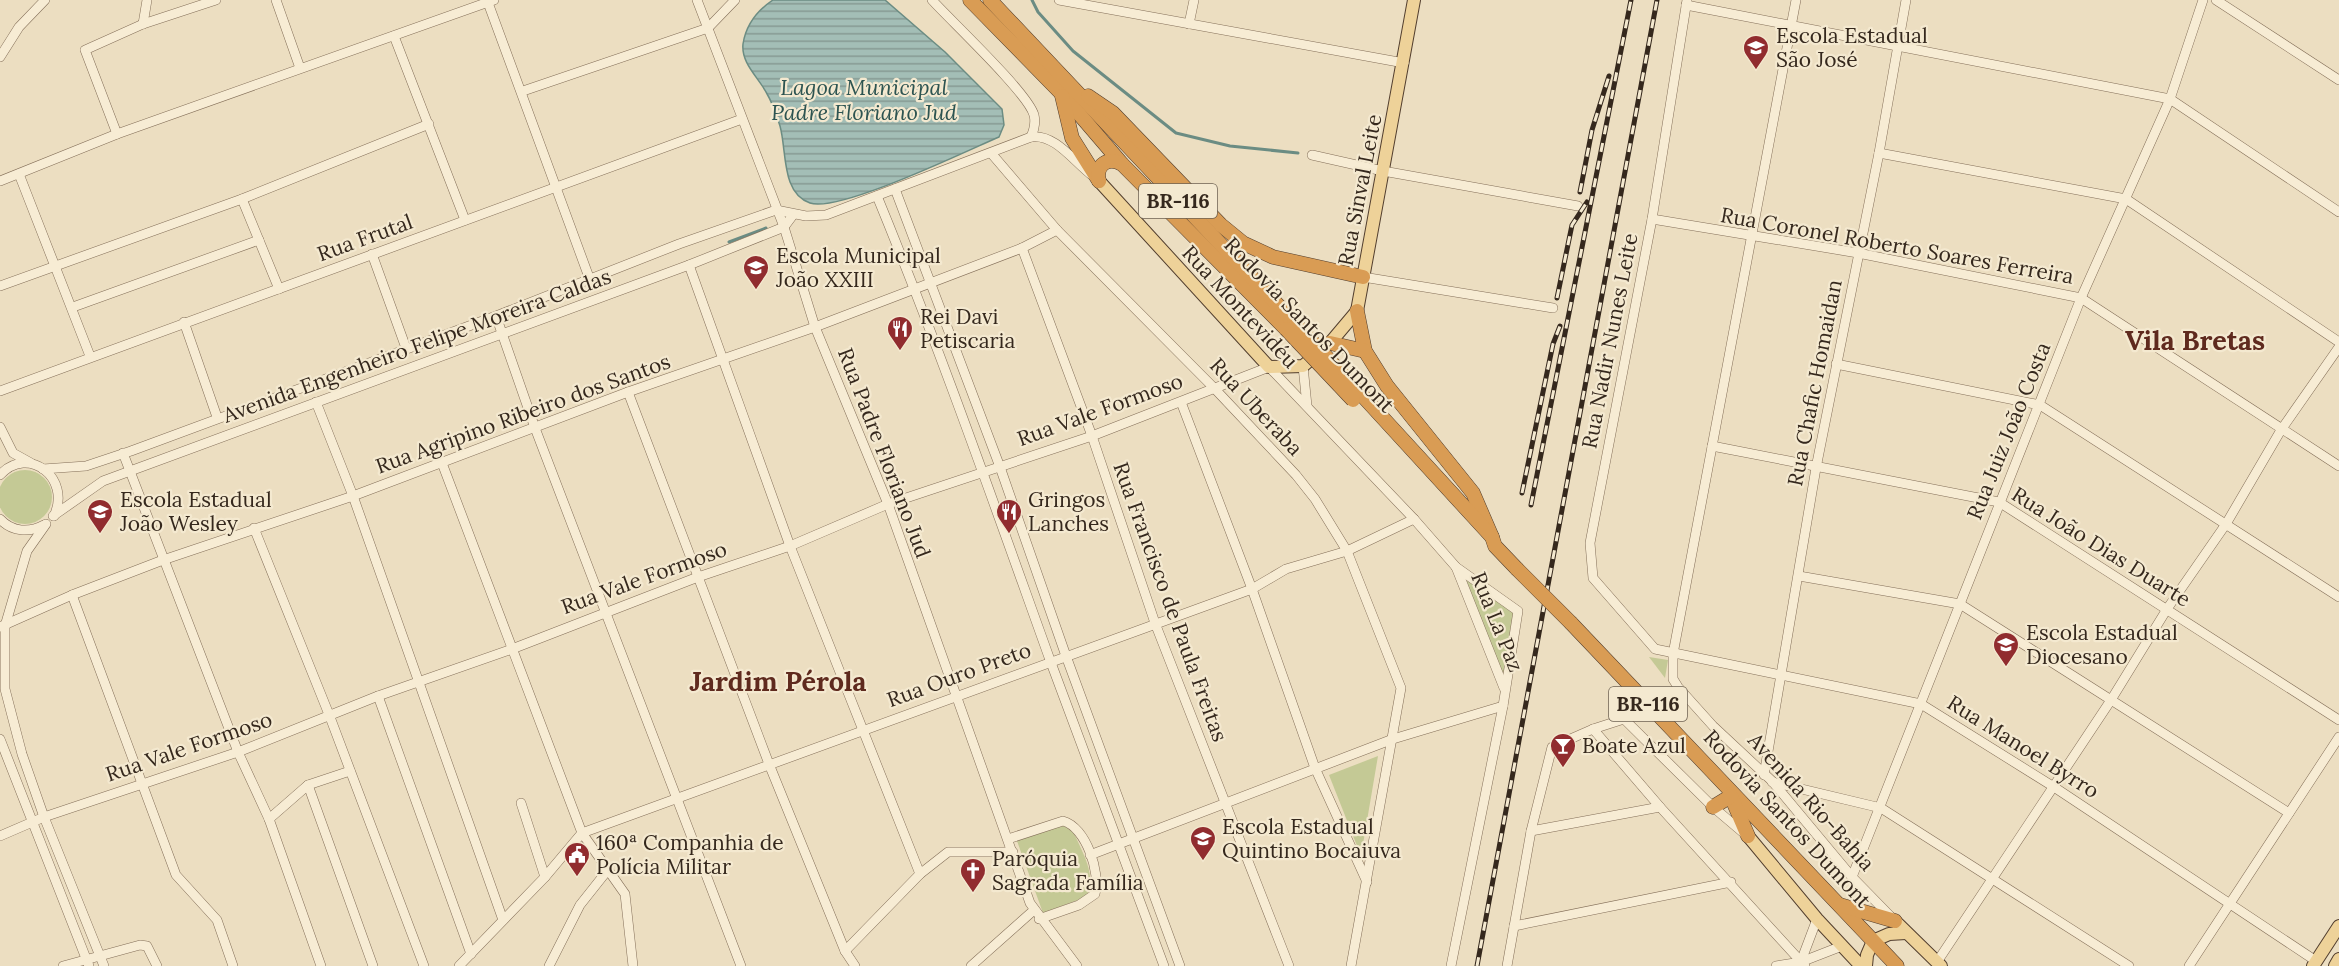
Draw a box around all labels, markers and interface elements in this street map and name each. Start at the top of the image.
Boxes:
place label: Escola Estadual São José [1776,22,1928,73]
school or university icon: Escola Estadual São José [1741,33,1771,71]
water label: Lagoa Municipal Padre Floriano Jud [771,73,958,126]
street label: Rua Sinval Leite [1332,112,1387,268]
road number: BR-116 [1139,184,1217,218]
street label: Rua Coronel Roberto Soares Ferreira [1718,201,2076,290]
street label: Rua Frutal [313,208,416,267]
street label: Rodovia Santos Dumont [1218,231,1401,419]
street label: Rua Nadir Nunes Leite [1575,231,1644,451]
street label: Rua Montevidéu [1176,240,1304,374]
place label: Escola Municipal João XXIII [775,242,941,293]
school or university icon: Escola Municipal João XXIII [741,253,771,291]
street label: Avenida Engenheiro Felipe Moreira Caldas [218,263,615,429]
street label: Rua Chafic Homaidan [1781,277,1848,488]
place label: Rei Davi Petiscaria [920,303,1015,354]
restaurant icon: Rei Davi Petiscaria [885,314,915,352]
district label: Vila Bretas [2125,323,2265,357]
street label: Rua Juiz João Costa [1961,338,2056,523]
street label: Rua Padre Floriano Jud [832,344,937,562]
street label: Rua Agripino Ribeiro dos Santos [372,348,674,480]
street label: Rua Uberaba [1204,352,1309,461]
street label: Rua Vale Formoso [1013,367,1186,452]
street label: Rua Francisco de Paula Freitas [1107,458,1234,745]
street label: Rua João Dias Duarte [2007,481,2196,613]
place label: Escola Estadual João Wesley [119,486,272,537]
place label: Gringos Lanches [1028,486,1109,537]
school or university icon: Escola Estadual João Wesley [85,497,115,535]
restaurant icon: Gringos Lanches [994,497,1024,535]
street label: Rua Vale Formoso [557,535,730,620]
street label: Rua La Paz [1465,568,1530,676]
place label: Escola Estadual Diocesano [2026,619,2178,670]
school or university icon: Escola Estadual Diocesano [1991,630,2021,668]
street label: Rua Ouro Preto [883,636,1035,713]
district label: Jardim Pérola [690,664,866,698]
road number: BR-116 [1609,687,1687,721]
street label: Rua Manoel Byrro [1942,689,2104,804]
street label: Rua Vale Formoso [102,705,276,788]
street label: Rodovia Santos Dumont [1698,724,1878,914]
street label: Avenida Rio-Bahia [1742,726,1881,876]
bar icon: Boate Azul [1548,731,1578,769]
place label: Boate Azul [1582,732,1686,759]
place label: Escola Estadual Quintino Bocaiuva [1222,813,1401,864]
school or university icon: Escola Estadual Quintino Bocaiuva [1188,824,1218,862]
place label: 160ª Companhia de Polícia Militar [596,829,784,880]
public building icon: 160ª Companhia de Polícia Militar [562,840,592,878]
place label: Paróquia Sagrada Família [992,845,1144,896]
church icon: Paróquia Sagrada Família [958,856,988,894]

